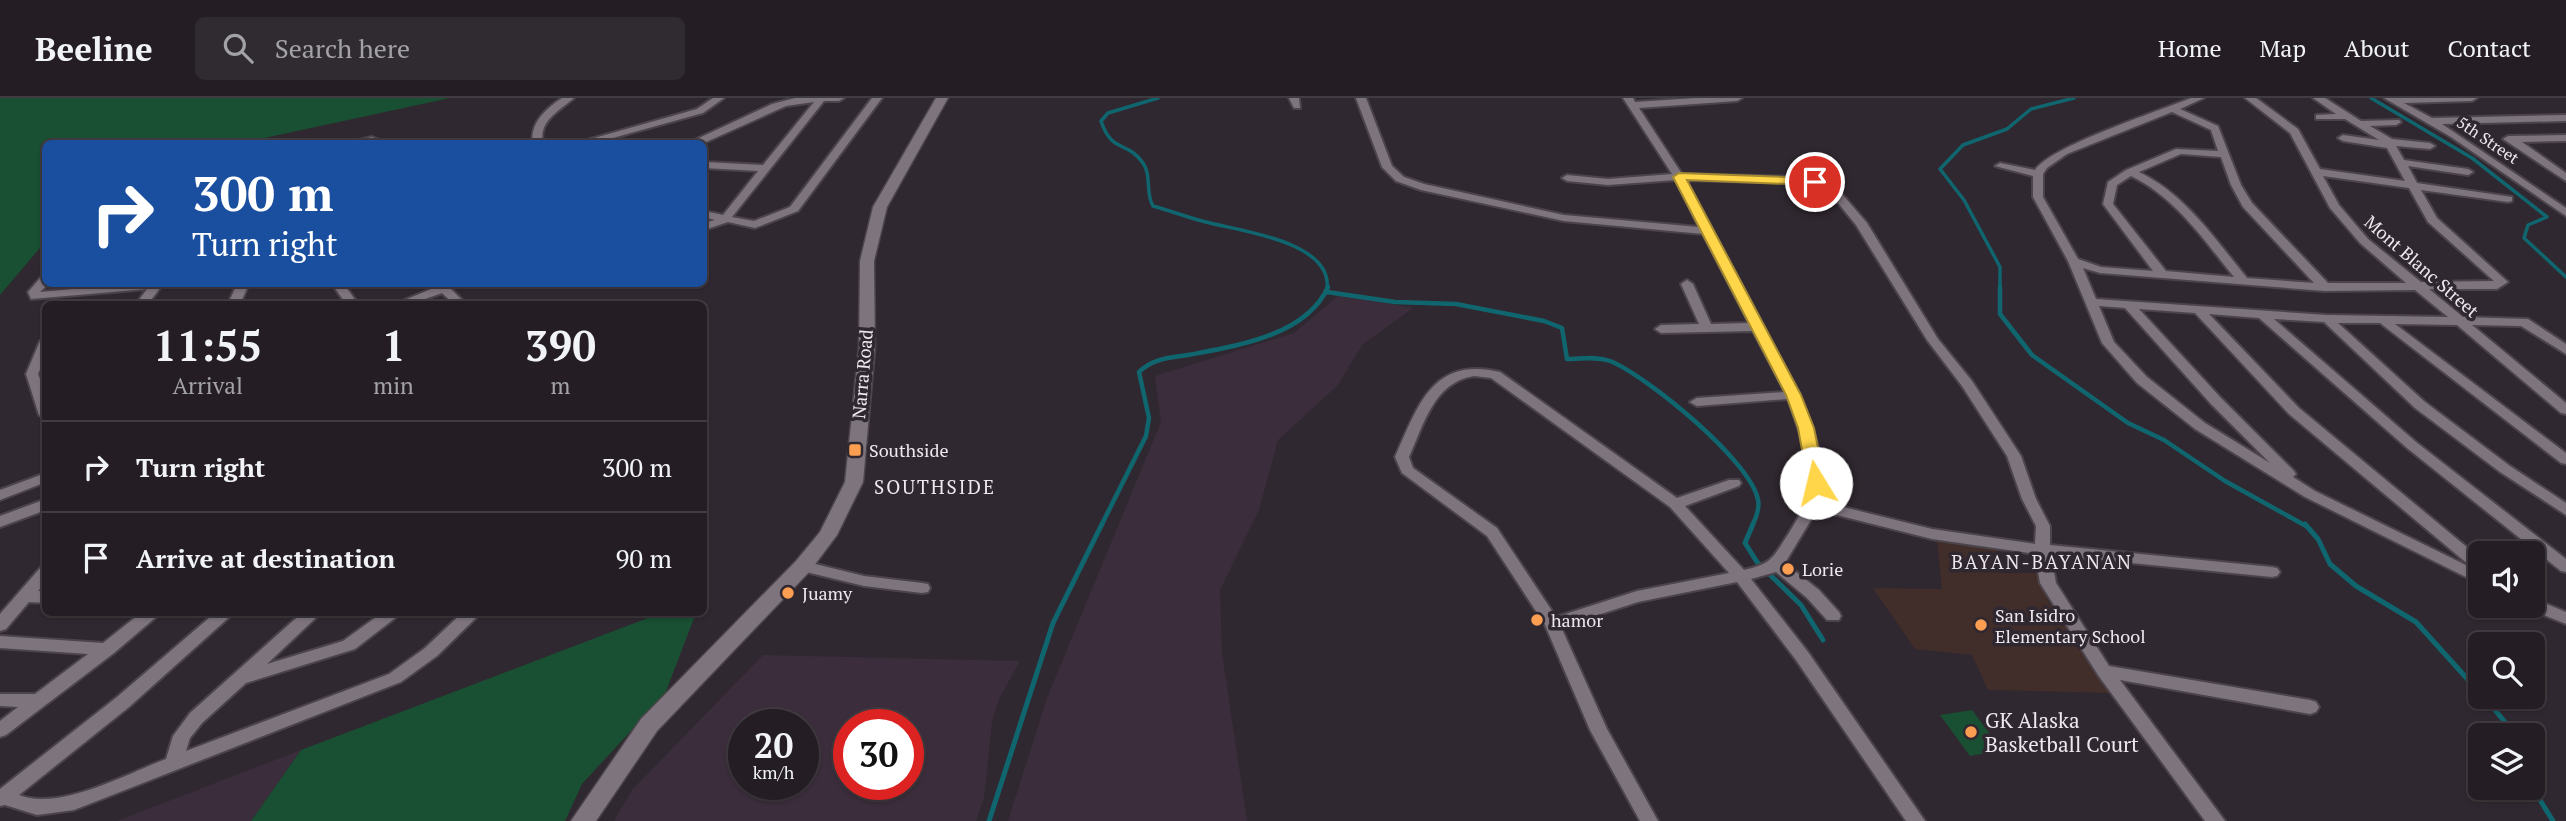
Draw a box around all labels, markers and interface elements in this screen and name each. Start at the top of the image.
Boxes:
search box [195,17,685,80]
text: Beeline [35,27,153,70]
icon: search [219,29,257,67]
text: Search here [275,31,410,65]
text: Home [2158,32,2222,64]
text: Map [2260,32,2306,64]
text: About [2344,32,2410,64]
text: Contact [2448,32,2531,64]
street label: 5th Street [2453,111,2523,169]
pin [1785,152,1845,212]
text: 300 m [192,160,334,225]
icon: arrive [1796,163,1834,201]
icon: right [77,168,168,259]
street label: Mont Blanc Street [2360,210,2485,323]
text: Turn right [192,223,338,265]
text: 11:55 [153,317,262,373]
text: 1 [382,317,405,373]
text: 390 [525,317,596,373]
street label: Narra Road [846,328,878,420]
text: Arrival [172,370,243,401]
text: min [373,370,414,401]
text: m [550,370,570,401]
place label: Southside [869,438,948,462]
marker: Southside [847,442,863,458]
position arrow [1779,446,1853,520]
icon: right [77,448,115,486]
text: Turn right [136,450,265,484]
text: 300 m [602,450,672,484]
district label: SOUTHSIDE [874,474,996,499]
icon: arrive [77,539,115,577]
text: Arrive at destination [136,541,395,575]
text: 90 m [616,541,672,575]
map controls [2468,541,2545,800]
button: sound [2468,541,2545,618]
district label: BAYAN-BAYANAN [1951,549,2133,574]
place label: Lorie [1802,557,1843,581]
marker: Lorie [1780,561,1796,577]
place label: Juamy [802,581,853,605]
marker: Juamy [780,585,796,601]
place label: San Isidro Elementary School [1995,603,2146,648]
place label: hamor [1551,608,1603,632]
marker: hamor [1529,612,1545,628]
marker: San Isidro Elementary School [1973,617,1989,633]
button: search [2468,632,2545,709]
place label: GK Alaska Basketball Court [1985,706,2139,758]
speed limit sign: 30 [833,709,924,800]
text: 20 [754,722,793,768]
button: layers [2468,723,2545,800]
marker: GK Alaska Basketball Court [1963,724,1979,740]
text: km/h [753,760,794,784]

